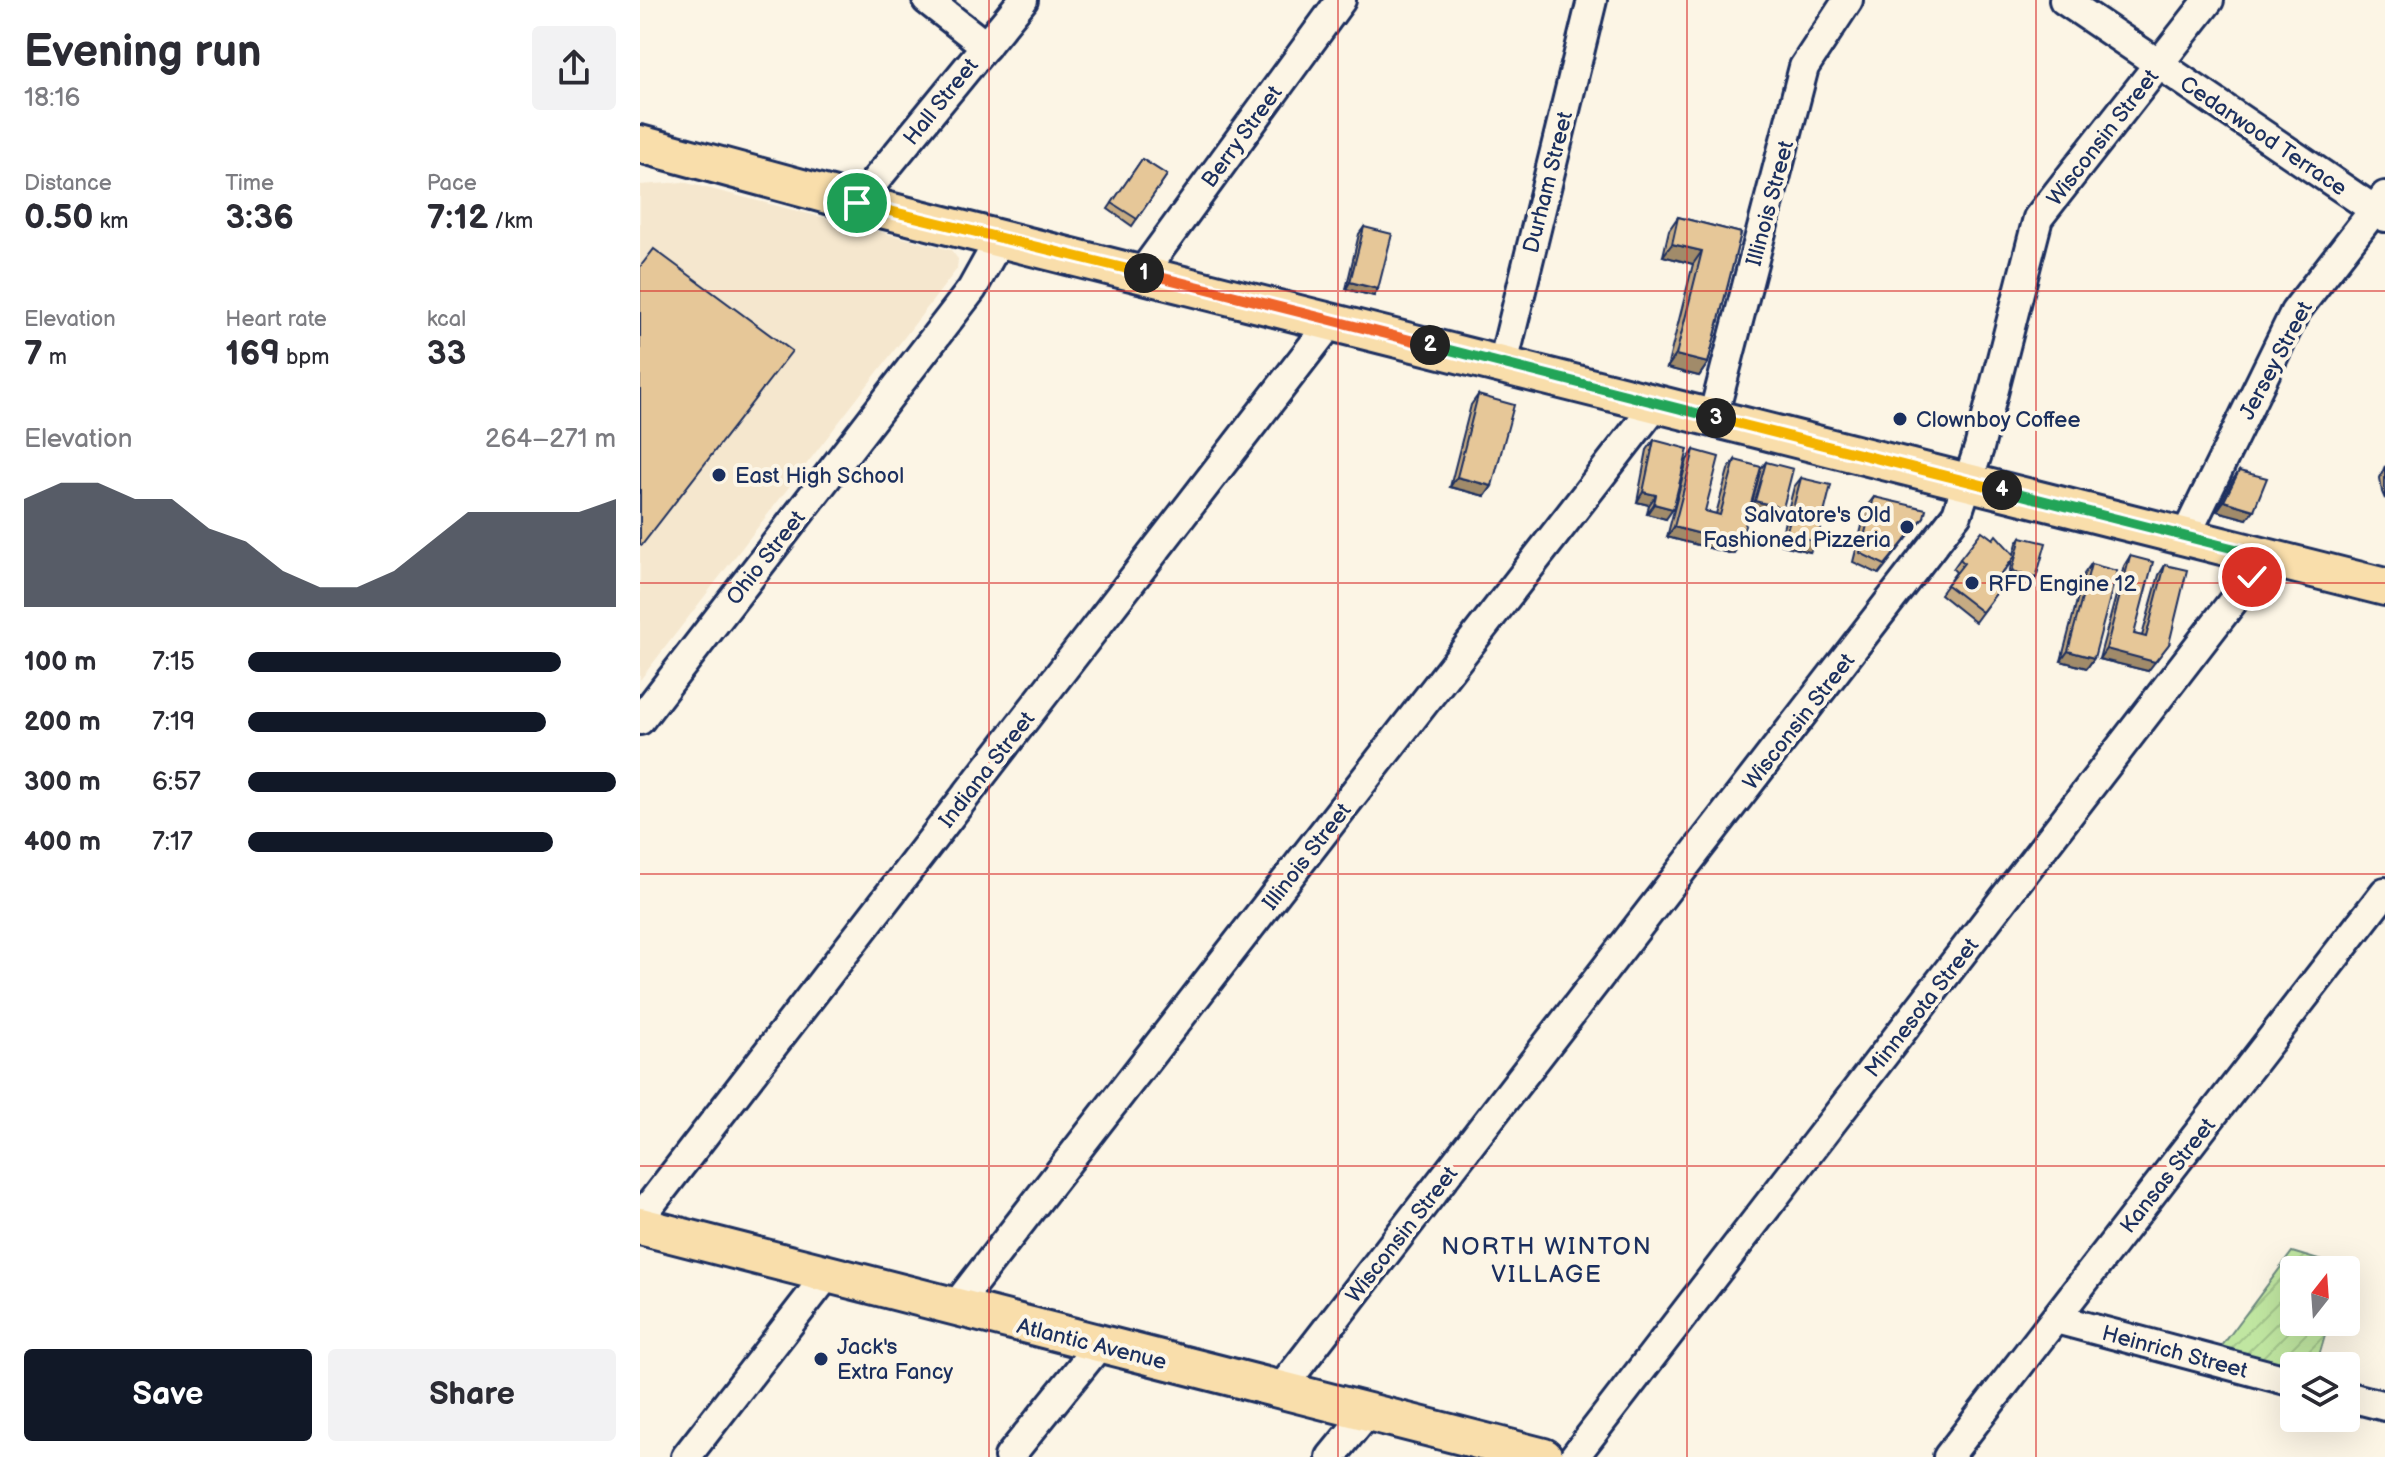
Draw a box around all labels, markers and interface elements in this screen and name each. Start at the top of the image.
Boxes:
text: Evening run [24,26,261,79]
button: share [532,26,616,110]
street label: Hall Street [898,53,985,151]
street label: Wisconsin Street [2041,64,2165,212]
street label: Cedarwood Terrace [2174,70,2352,202]
street label: Berry Street [1196,80,1288,193]
text: 18:16 [24,83,80,114]
street label: Durham Street [1518,109,1579,256]
street label: Illinois Street [1741,138,1800,269]
pin [823,169,891,237]
text: Distance [24,170,112,197]
text: Time [225,170,274,197]
text: Pace [427,170,477,197]
icon: arrive [835,181,879,225]
text: 0.50 [24,197,93,238]
text: 3:36 [225,197,294,238]
text: 7:12 [427,197,488,238]
text: km [93,208,128,235]
text: /km [488,208,533,235]
pin: 1 [1124,253,1164,293]
text: 1 [1139,259,1149,286]
street label: Jersey Street [2234,297,2319,425]
text: Elevation [24,306,116,333]
text: Heart rate [225,306,327,333]
text: kcal [427,306,466,333]
pin: 2 [1410,325,1450,365]
text: 2 [1423,331,1437,358]
text: 7 [24,333,43,374]
text: 169 [225,333,280,374]
text: 33 [427,333,466,374]
text: m [43,344,67,371]
text: bpm [280,344,329,371]
pin: 3 [1696,398,1736,438]
text: 3 [1710,404,1722,431]
place label: Clownboy Coffee [1916,407,2080,434]
marker: Clownboy Coffee [1891,410,1909,428]
text: Elevation [24,424,132,455]
text: 264–271 m [485,424,616,455]
place label: East High School [735,463,904,490]
marker: East High School [710,466,728,484]
pin: 4 [1982,470,2022,510]
text: 4 [1996,476,2008,503]
place label: Salvatore's Old Fashioned Pizzeria [1703,502,1891,554]
street label: Ohio Street [721,505,812,611]
marker: Salvatore's Old Fashioned Pizzeria [1898,518,1916,536]
pin [2218,543,2286,611]
icon: check [2230,555,2274,599]
place label: RFD Engine 12 [1988,571,2136,598]
marker: RFD Engine 12 [1963,574,1981,592]
text: 100 m [24,647,97,678]
text: 7:15 [152,647,195,678]
street label: Wisconsin Street [1737,648,1861,796]
street label: Indiana Street [933,706,1041,833]
text: 200 m [24,707,101,738]
text: 7:19 [152,707,195,738]
text: 300 m [24,767,101,798]
text: 6:57 [152,767,201,798]
street label: Illinois Street [1257,798,1358,916]
text: 400 m [24,827,101,858]
text: 7:17 [152,827,193,858]
street label: Minnesota Street [1859,933,1985,1083]
street label: Kansas Street [2115,1113,2222,1239]
street label: Wisconsin Street [1340,1161,1464,1309]
district label: NORTH WINTON VILLAGE [1441,1232,1653,1289]
north arrow [2280,1256,2360,1336]
map controls [2280,1256,2360,1432]
street label: Atlantic Avenue [1014,1313,1169,1376]
street label: Heinrich Street [2099,1320,2251,1385]
place label: Jack's Extra Fancy [837,1334,953,1386]
button: Save [24,1349,312,1441]
button: Share [328,1349,616,1441]
marker: Jack's Extra Fancy [812,1350,830,1368]
button: layers [2280,1352,2360,1432]

